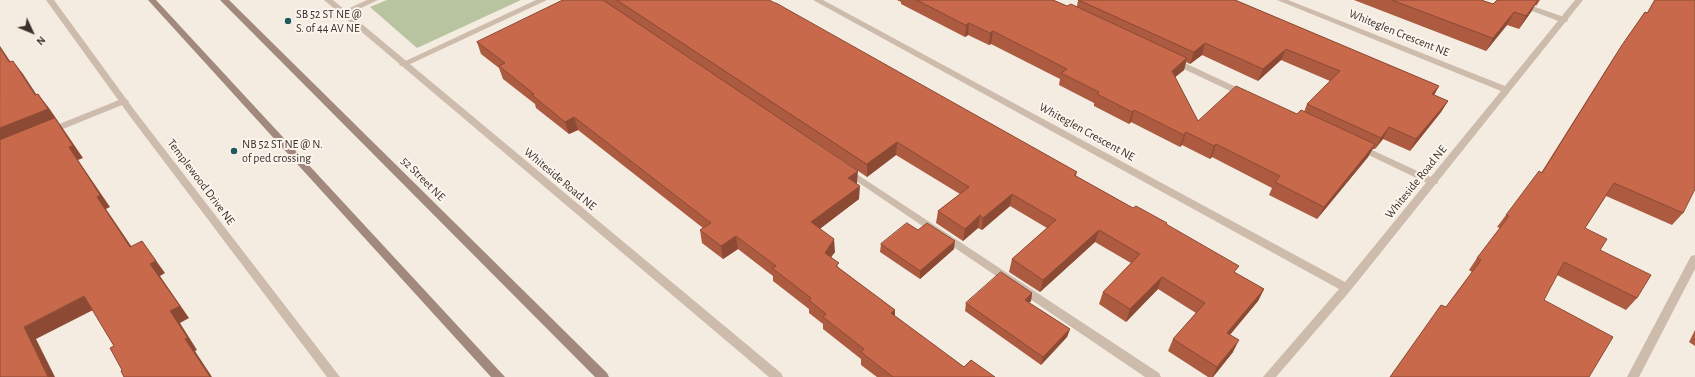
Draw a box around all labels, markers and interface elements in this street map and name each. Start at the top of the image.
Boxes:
street label: Whiteglen Crescent NE [1347,6,1451,60]
place label: SB 52 ST NE @ S. of 44 AV NE [296,7,362,35]
north arrow [12,12,52,52]
marker: SB 52 ST NE @ S. of 44 AV NE [283,16,293,26]
text: N [34,34,48,47]
street label: Whiteglen Crescent NE [1037,100,1137,164]
street label: Templewood Drive NE [164,136,238,228]
place label: NB 52 ST NE @ N. of ped crossing [242,137,323,165]
street label: Whiteside Road NE [1382,143,1450,221]
street label: Whiteside Road NE [521,145,599,213]
marker: NB 52 ST NE @ N. of ped crossing [229,146,239,156]
street label: 52 Street NE [398,154,448,204]

